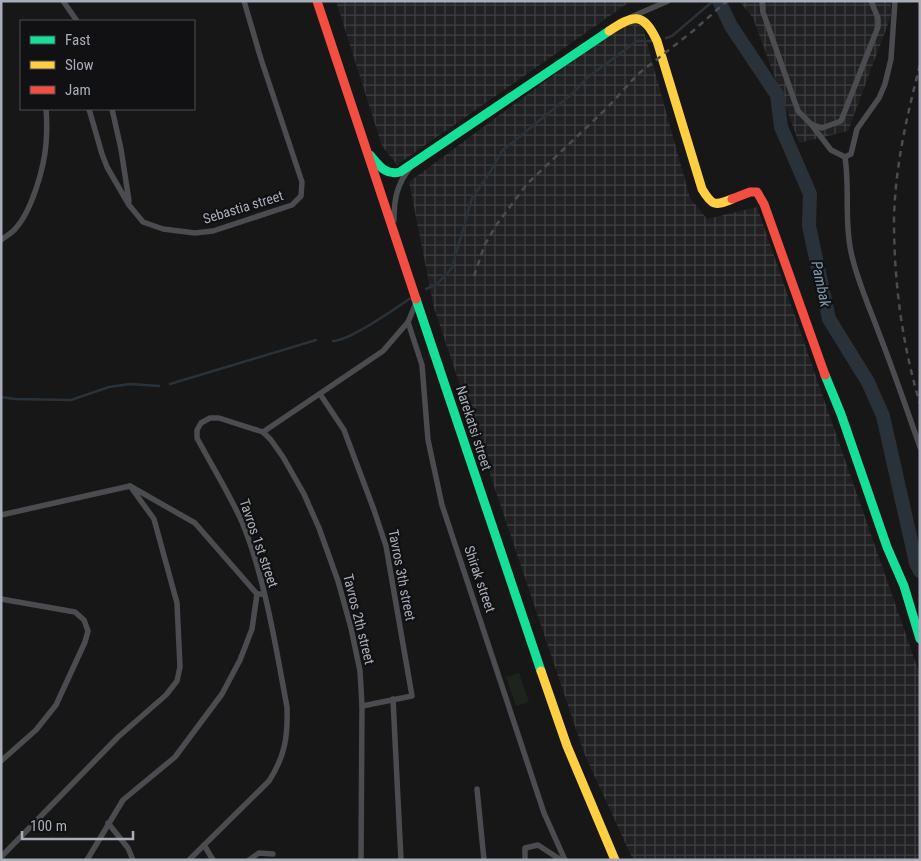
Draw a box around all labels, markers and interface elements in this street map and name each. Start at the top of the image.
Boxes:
legend [20,20,195,110]
text: Fast [65,31,90,49]
text: Slow [65,56,94,74]
text: Jam [65,81,91,99]
street label: Sebastia street [201,187,285,227]
water label: Pambak [807,259,835,309]
street label: Narekatsi street [453,384,495,472]
street label: Tavros 1st street [236,497,282,589]
street label: Tavros 3th street [385,528,419,622]
street label: Shirak street [461,544,499,614]
street label: Tavros 2th street [340,572,378,666]
scale bar [22,808,134,840]
text: 100 m [30,817,67,835]

